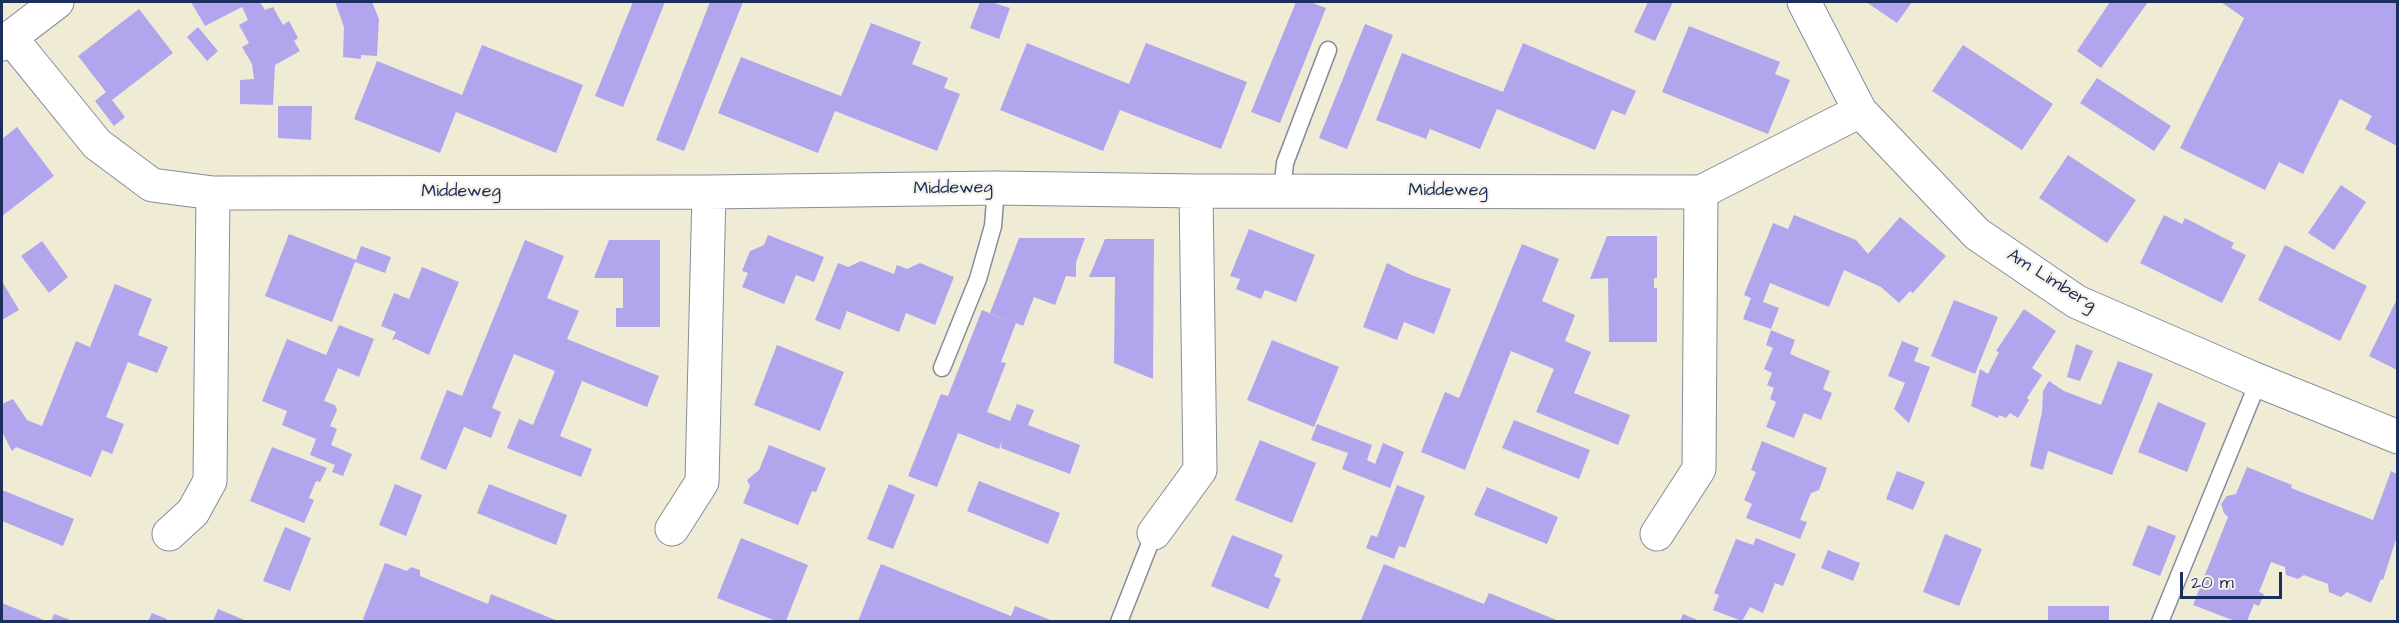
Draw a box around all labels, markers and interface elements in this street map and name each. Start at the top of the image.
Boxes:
street label: Middeweg [913,178,993,200]
street label: Middeweg [1408,180,1488,202]
street label: Middeweg [421,181,501,203]
street label: Am Limberg [2002,245,2100,317]
scale bar [2183,560,2285,598]
text: 20 m [2191,570,2234,595]

